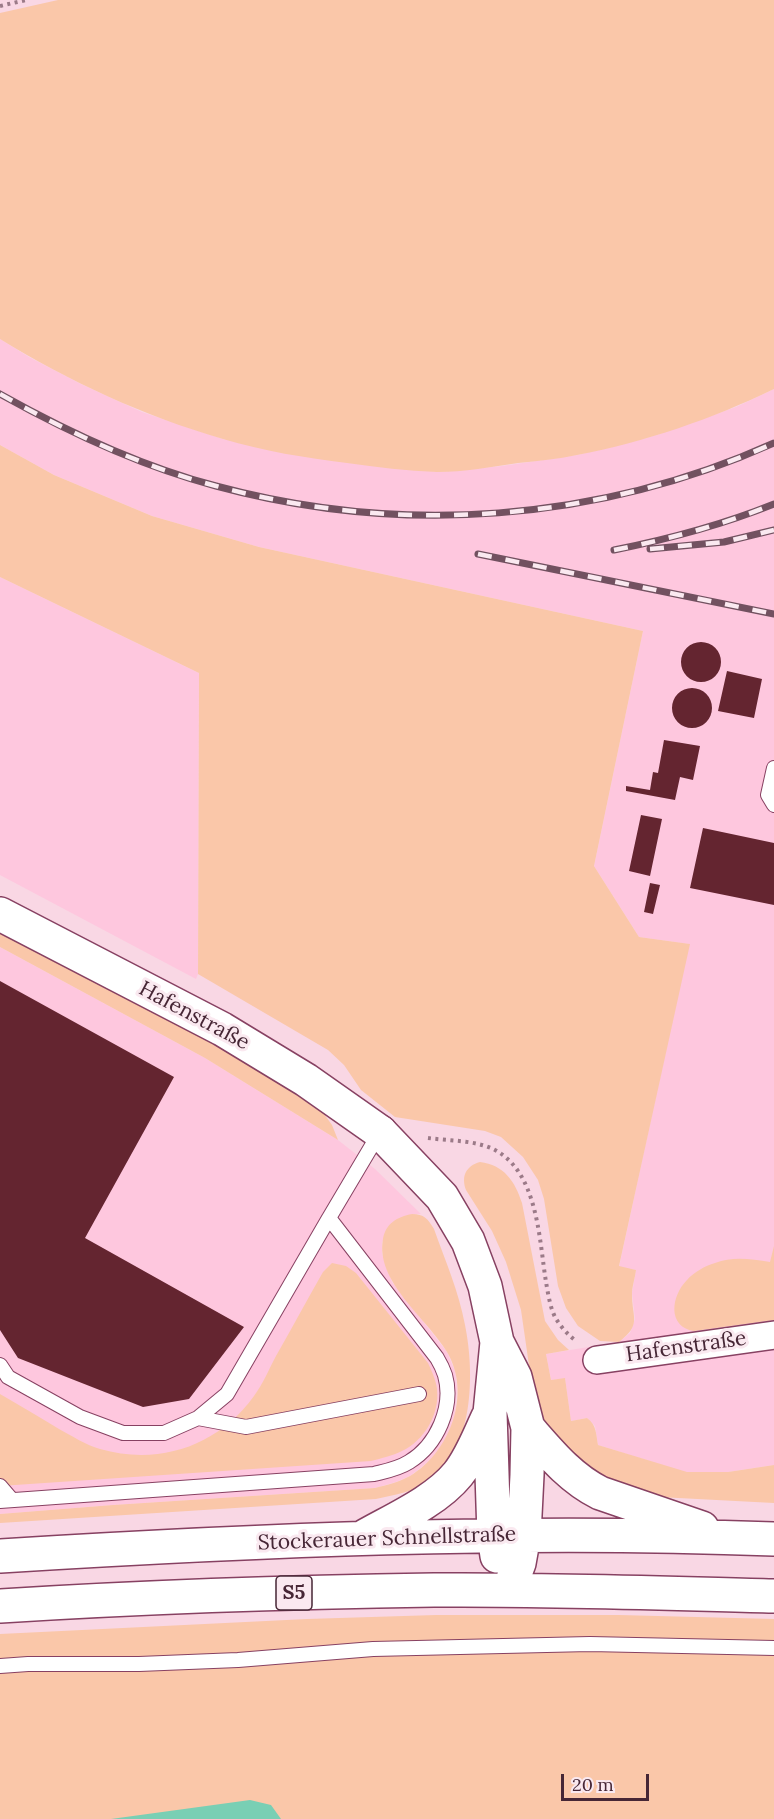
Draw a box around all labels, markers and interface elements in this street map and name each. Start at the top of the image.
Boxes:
street label: Hafenstraße [134,976,254,1056]
street label: Hafenstraße [624,1326,748,1368]
street label: Stockerauer Schnellstraße [257,1522,517,1556]
road number: S5 [276,1576,312,1610]
scale bar [564,1762,652,1800]
text: 20 m [572,1773,614,1796]

